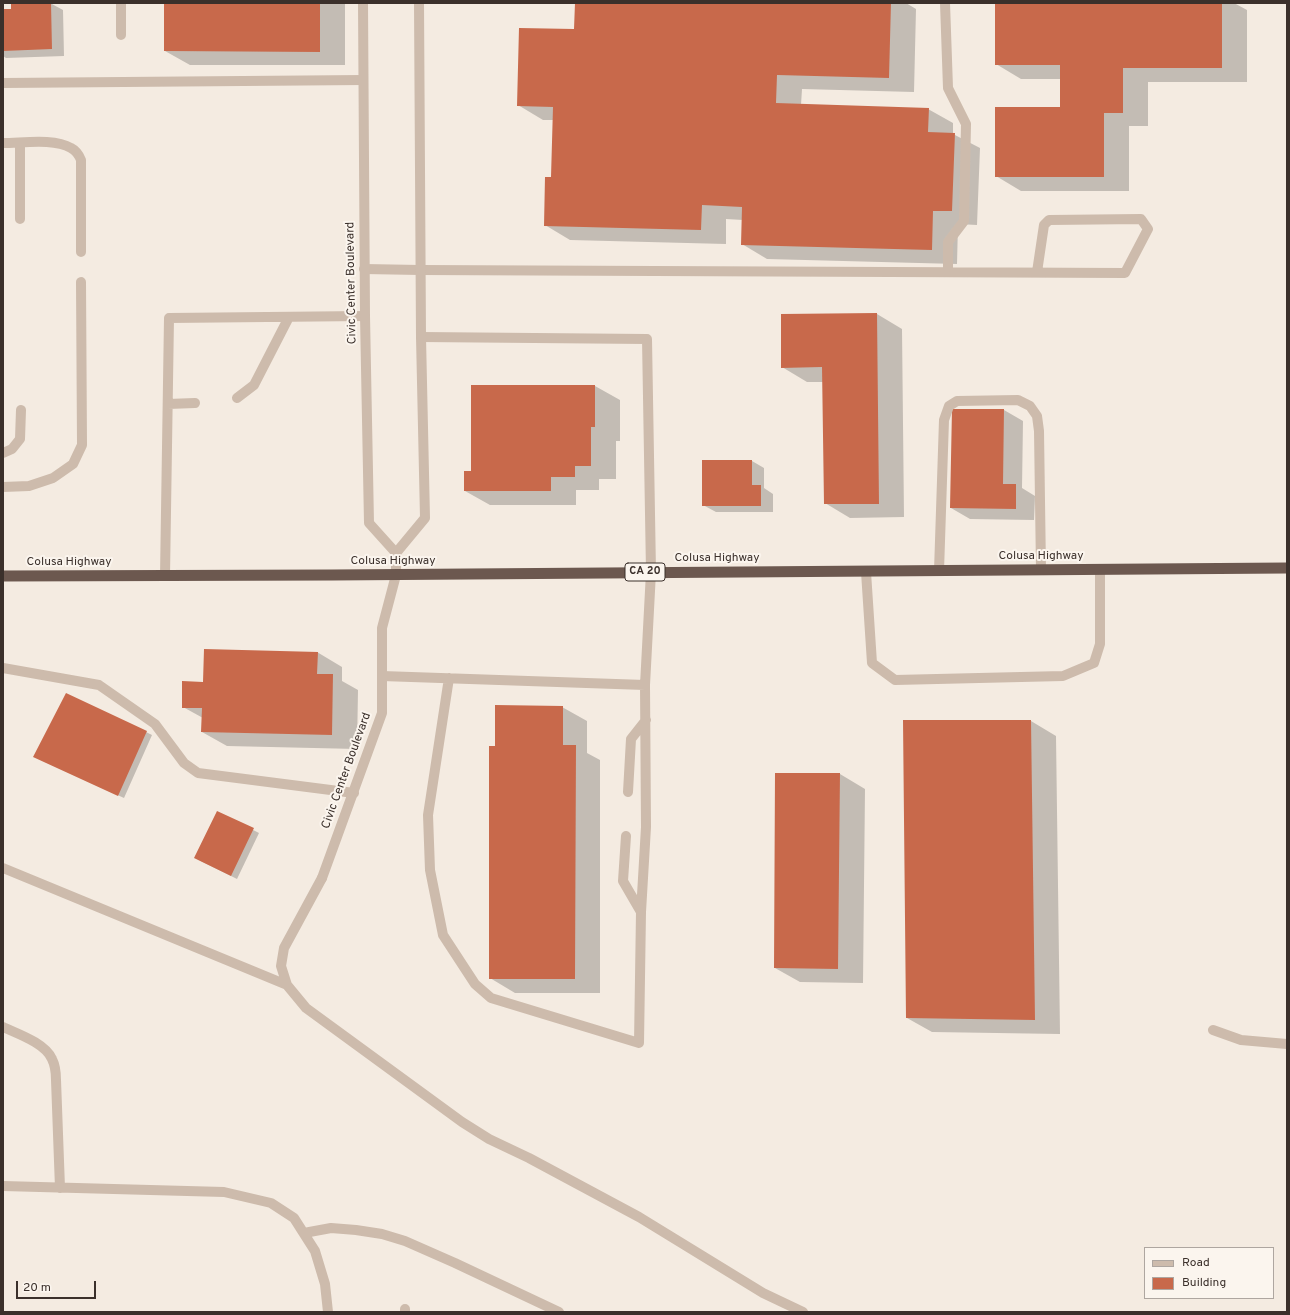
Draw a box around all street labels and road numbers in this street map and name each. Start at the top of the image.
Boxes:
street label: Civic Center Boulevard [344,222,360,344]
street label: Colusa Highway [999,550,1083,564]
street label: Colusa Highway [675,552,759,566]
street label: Colusa Highway [351,555,435,569]
street label: Colusa Highway [27,556,111,570]
road number: CA 20 [625,563,665,581]
street label: Civic Center Boulevard [319,711,375,831]

